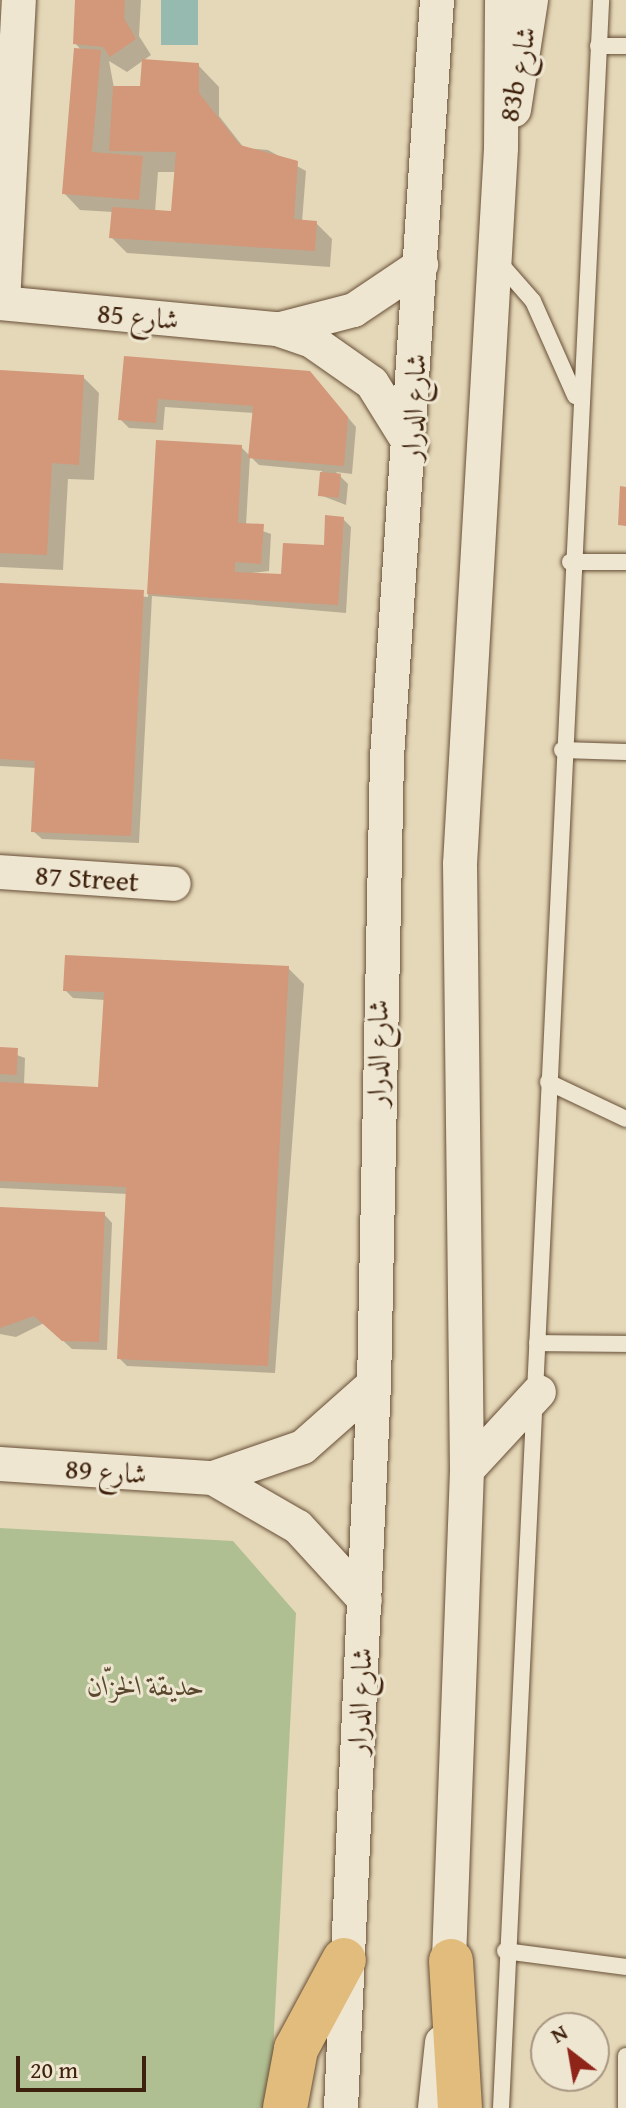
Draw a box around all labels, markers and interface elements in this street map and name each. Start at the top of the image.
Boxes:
street label: 83b شارع [491,24,543,124]
street label: شارع 85 [96,296,180,336]
street label: شارع الدرار [393,353,433,461]
street label: 87 Street [34,858,140,898]
street label: شارع الدرار [359,999,395,1107]
street label: شارع 89 [64,1451,148,1491]
street label: شارع الدرار [339,1647,379,1755]
park label: حديقة الخزّان [87,1668,205,1702]
north arrow [530,2012,610,2092]
text: N [544,2016,573,2051]
scale bar [20,2040,150,2090]
text: 20 m [30,2052,78,2087]

